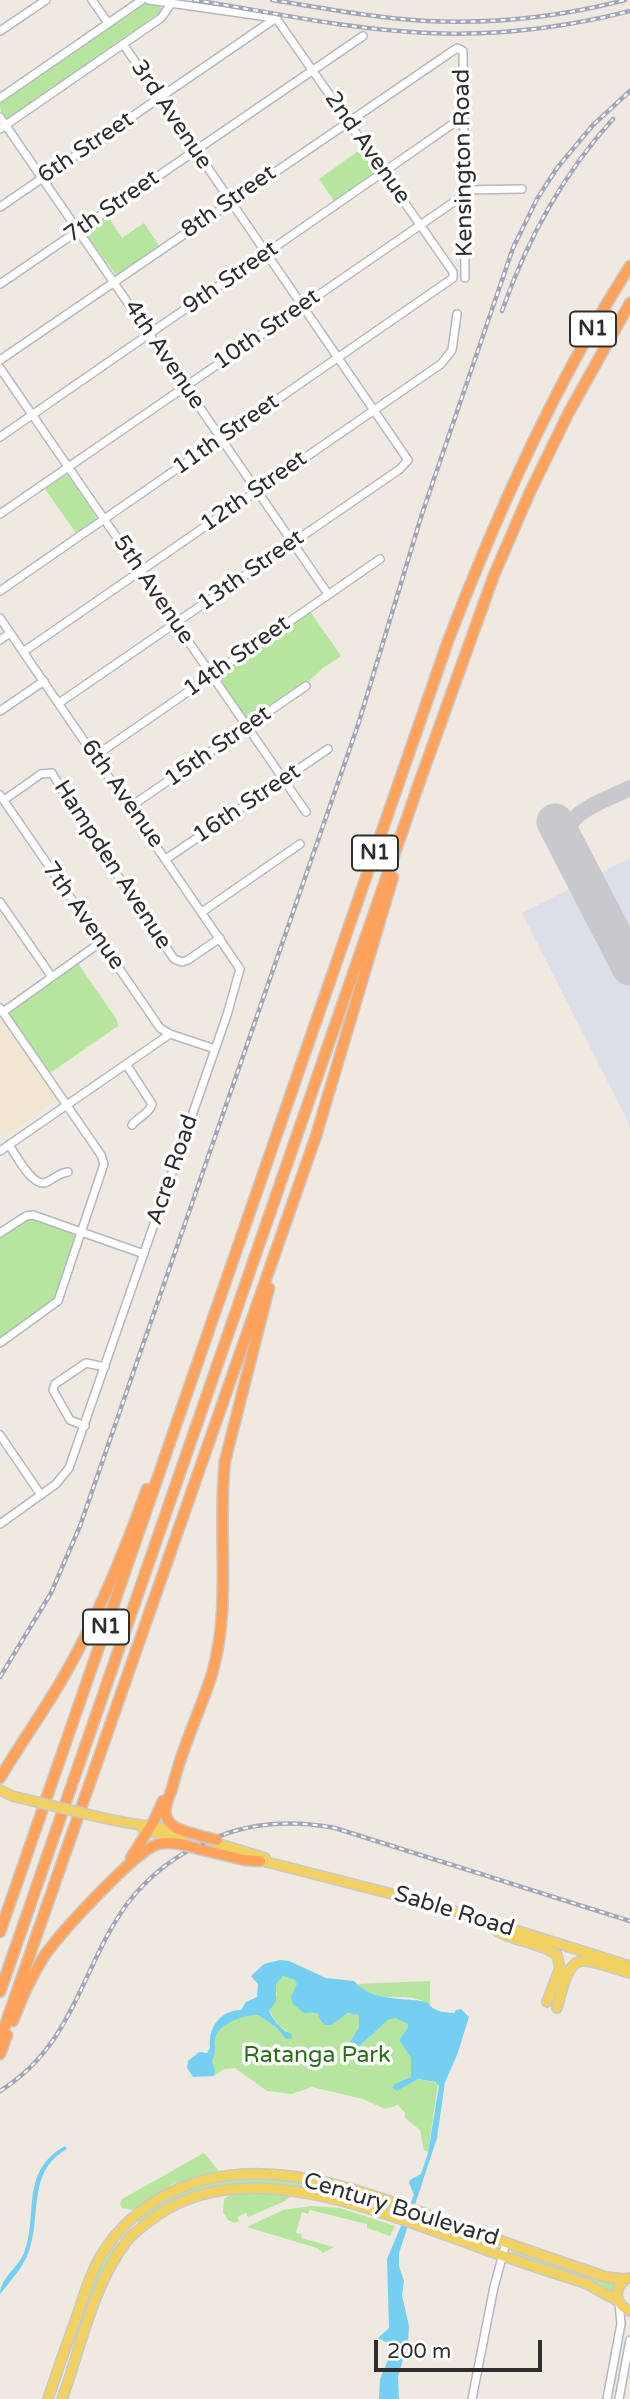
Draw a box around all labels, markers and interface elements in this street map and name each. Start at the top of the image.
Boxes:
street label: 3rd Avenue [124,55,218,175]
street label: Kensington Road [449,69,479,257]
street label: 2nd Avenue [318,86,416,210]
street label: 6th Street [33,106,139,190]
street label: 8th Street [176,159,282,245]
street label: 7th Street [59,164,165,250]
street label: 9th Street [178,235,284,321]
street label: 10th Street [209,283,325,377]
street label: 4th Avenue [117,295,211,415]
road number: N1 [570,312,616,346]
street label: 11th Street [168,388,284,482]
street label: 12th Street [196,445,312,539]
street label: 13th Street [193,524,309,618]
street label: 5th Avenue [106,530,200,650]
street label: 14th Street [179,610,295,704]
street label: 15th Street [160,700,276,794]
street label: 6th Avenue [75,735,169,853]
street label: 16th Street [188,758,306,850]
street label: Hampden Avenue [47,775,177,955]
road number: N1 [352,836,398,870]
street label: 7th Avenue [36,857,130,975]
street label: Acre Road [141,1111,205,1229]
road number: N1 [83,1610,129,1644]
street label: Sable Road [391,1881,517,1943]
park label: Ratanga Park [243,2042,391,2070]
street label: Century Boulevard [300,2167,502,2253]
scale bar [378,2326,546,2370]
text: 200 m [387,2339,451,2364]

